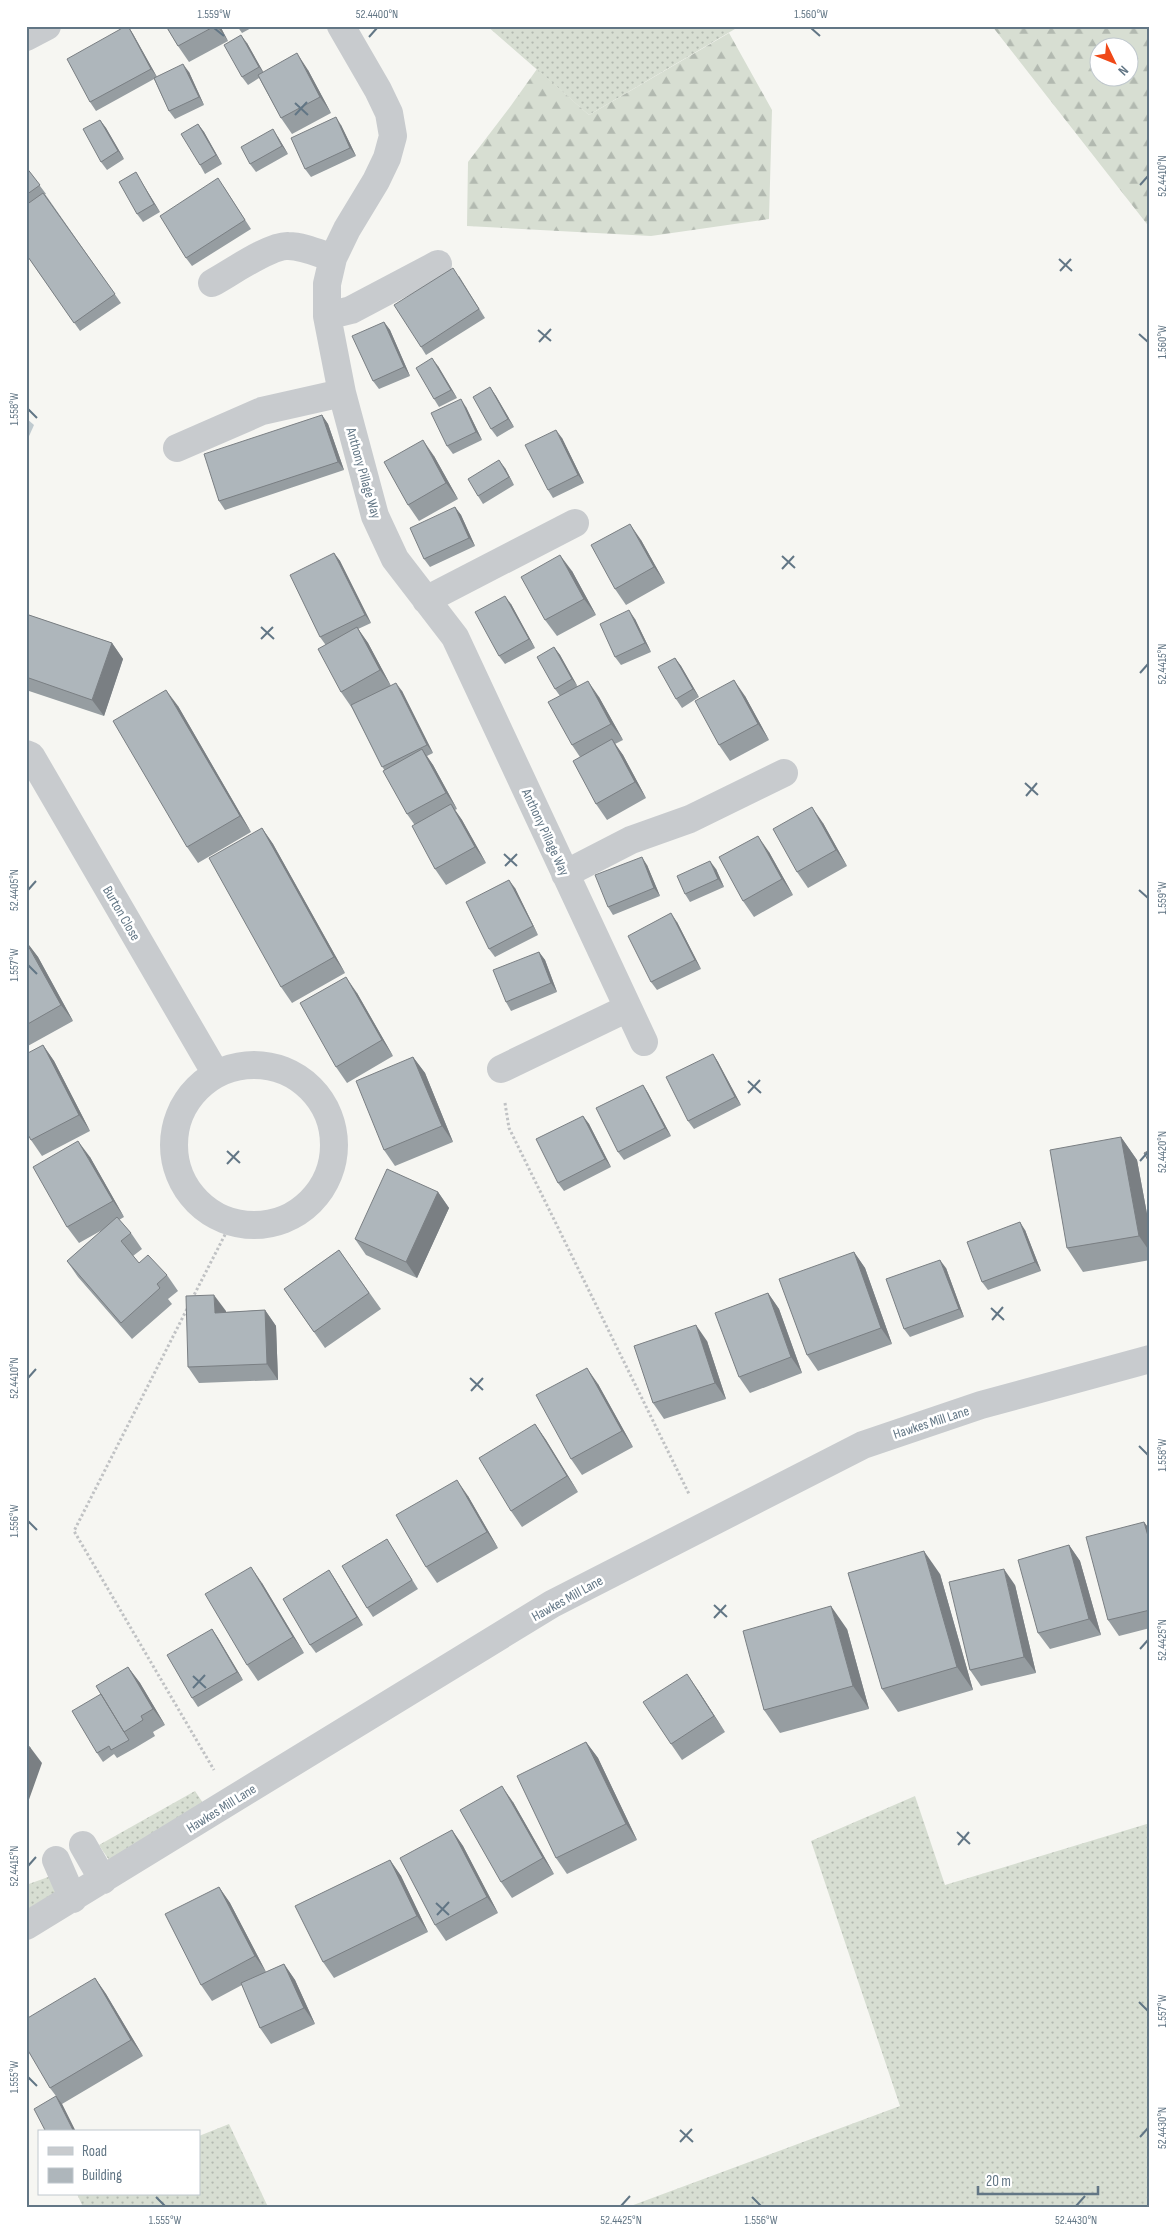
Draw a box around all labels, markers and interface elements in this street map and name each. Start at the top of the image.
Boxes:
text: 1.559°W [197,7,231,22]
text: 52.4400°N [356,7,398,22]
text: 1.560°W [794,7,828,22]
north arrow [1088,38,1138,88]
text: N [1114,62,1132,79]
text: 52.4410°N [1155,155,1170,197]
text: 1.560°W [1155,325,1170,359]
text: 1.558°W [7,392,22,425]
street label: Anthony Pillage Way [342,425,385,521]
text: 52.4415°N [1155,644,1170,684]
street label: Anthony Pillage Way [518,785,573,879]
text: 52.4405°N [7,869,22,911]
text: 1.559°W [1155,881,1170,915]
street label: Burton Close [99,883,144,944]
text: 1.557°W [7,948,22,981]
text: 52.4420°N [1155,1131,1170,1173]
text: 52.4410°N [7,1357,22,1399]
street label: Hawkes Mill Lane [891,1402,971,1443]
text: 1.558°W [1155,1438,1170,1471]
text: 1.556°W [7,1504,22,1538]
street label: Hawkes Mill Lane [529,1572,606,1625]
text: 52.4425°N [1155,1619,1170,1661]
street label: Hawkes Mill Lane [183,1780,259,1837]
text: 52.4415°N [7,1846,22,1886]
text: 1.557°W [1155,1994,1170,2027]
text: 1.555°W [7,2061,22,2093]
text: 52.4430°N [1155,2107,1170,2149]
legend [38,2130,200,2196]
text: Road [82,2142,107,2161]
scale bar [978,2163,1098,2195]
text: Building [82,2166,122,2185]
text: 20 m [986,2172,1011,2191]
text: 1.555°W [149,2213,181,2228]
text: 52.4425°N [600,2213,642,2228]
text: 1.556°W [744,2213,778,2228]
text: 52.4430°N [1055,2213,1097,2228]

